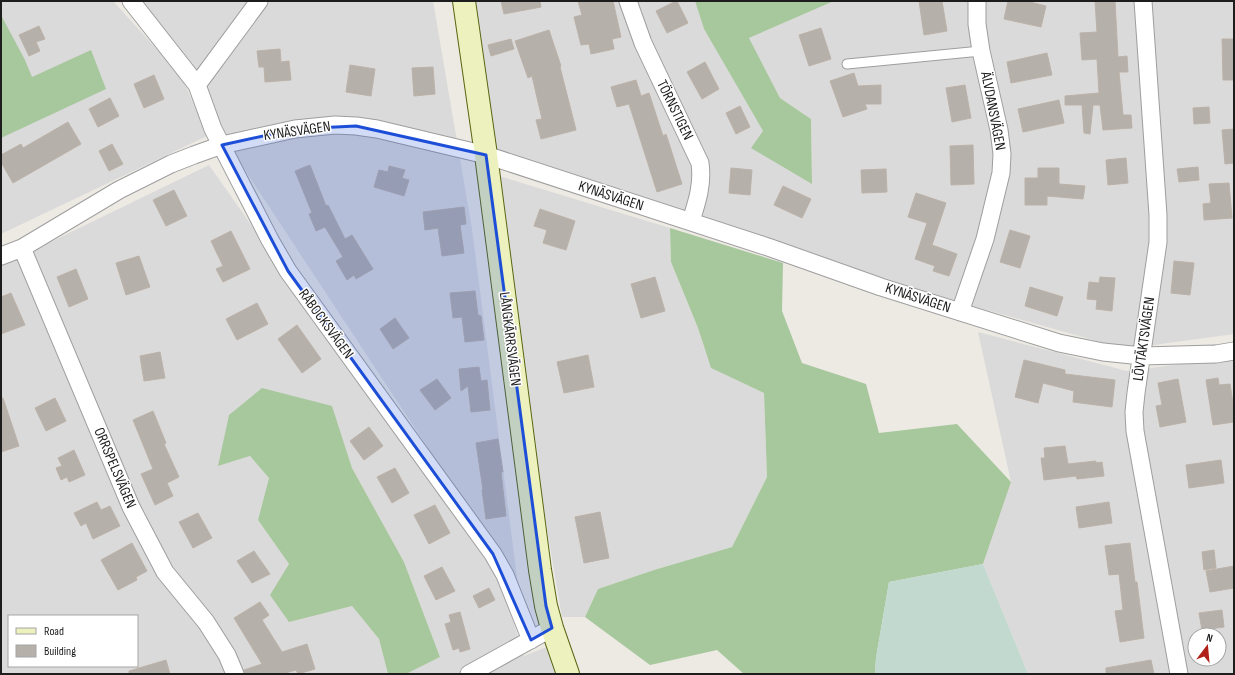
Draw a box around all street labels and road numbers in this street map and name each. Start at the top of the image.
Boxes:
street label: ÄLVDANSVÄGEN [976,69,1010,152]
street label: TÖRNSTIGEN [652,77,698,143]
street label: KYNÄSVÄGEN [262,117,332,145]
street label: KYNÄSVÄGEN [576,177,646,215]
street label: KYNÄSVÄGEN [883,279,953,317]
street label: RÅBOCKSVÄGEN [294,285,358,363]
street label: LÅNGKÄRRSVÄGEN [495,291,525,387]
street label: LÖVTÄKTSVÄGEN [1129,296,1159,382]
street label: ORRSPELSVÄGEN [89,425,141,511]

